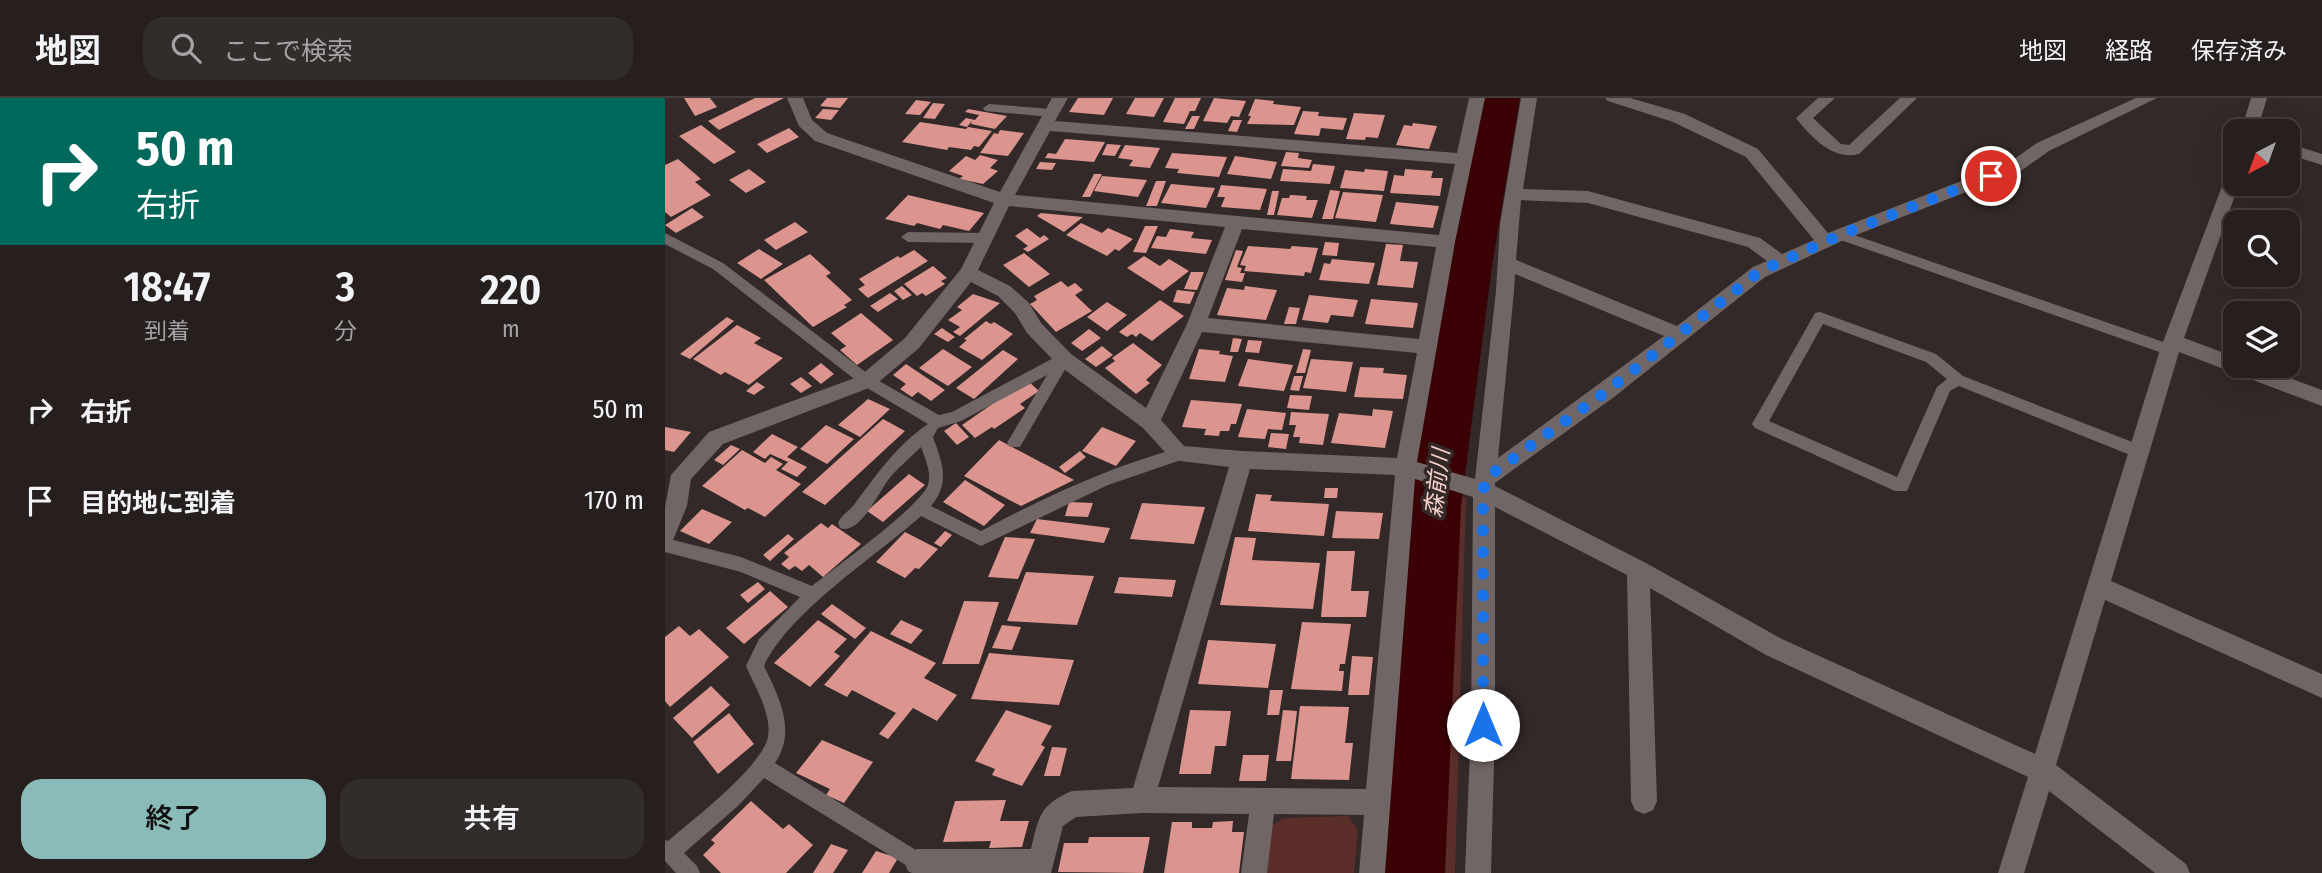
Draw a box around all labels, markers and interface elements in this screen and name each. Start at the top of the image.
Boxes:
search box [143,17,633,80]
icon: search [167,29,205,67]
text: 地図 [35,31,101,71]
text: ここで検索 [223,36,353,67]
text: 地図 [2019,37,2067,65]
text: 経路 [2105,37,2153,65]
text: 保存済み [2191,37,2287,65]
text: 50 m [136,119,234,178]
north arrow [2223,119,2299,196]
map controls [2223,119,2300,378]
icon: right [21,126,112,217]
pin [1961,146,2021,206]
icon: arrive [1972,157,2010,195]
text: 右折 [136,186,200,224]
button: search [2223,210,2300,287]
text: 18:47 [124,262,210,312]
text: 3 [335,262,355,312]
text: 220 [480,265,541,315]
button: layers [2223,301,2300,378]
text: m [502,315,520,343]
text: 到着 [144,317,190,345]
text: 分 [334,317,357,345]
icon: right [21,391,59,429]
text: 50 m [592,394,644,425]
text: 右折 [80,397,132,428]
water label: 森前川 [1419,444,1455,519]
icon: arrive [21,482,59,520]
text: 170 m [584,485,644,516]
text: 目的地に到着 [80,488,236,519]
position arrow [1446,688,1520,762]
button: 終了 [21,779,326,859]
button: 共有 [340,779,644,859]

